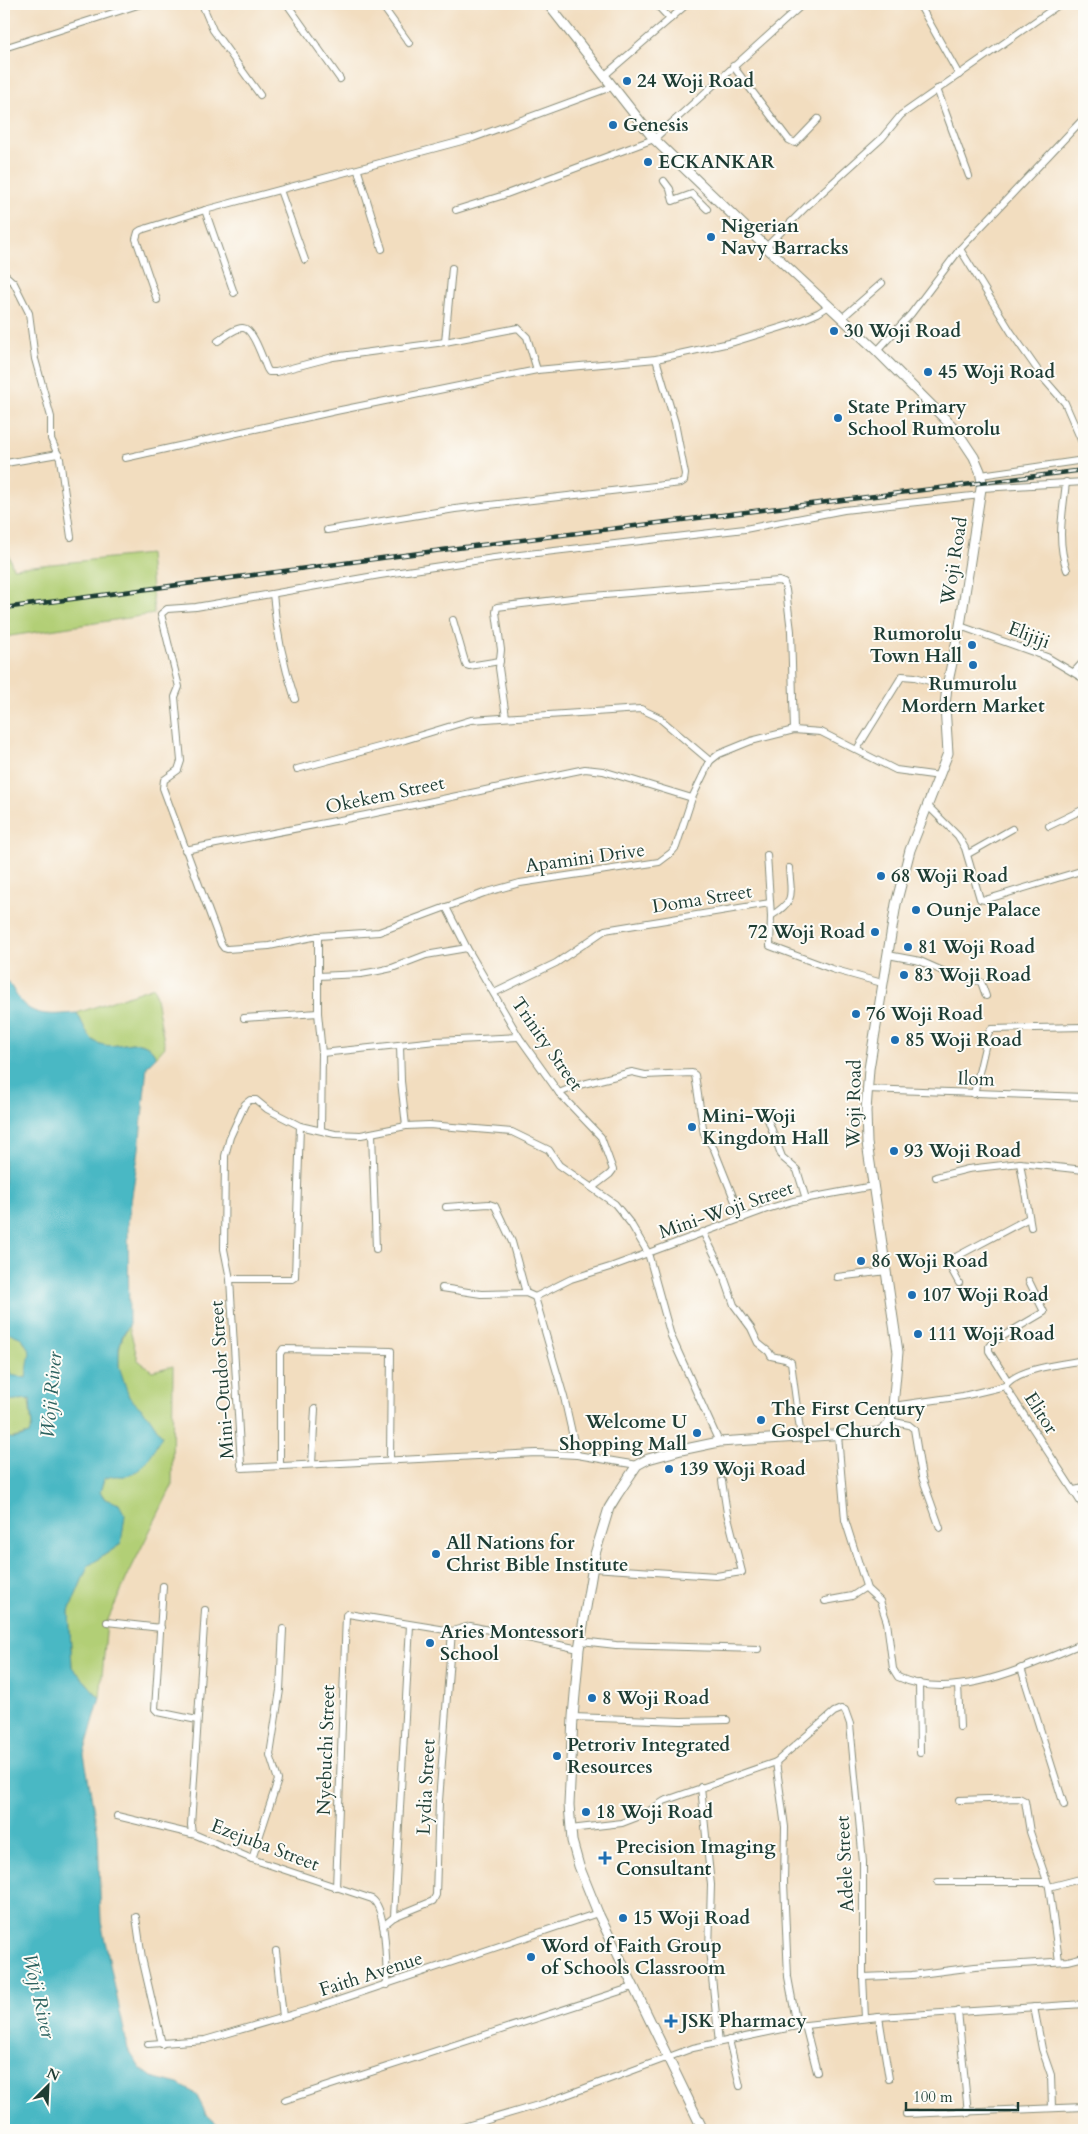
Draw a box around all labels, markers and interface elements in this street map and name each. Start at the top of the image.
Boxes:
place label: 24 Woji Road [637,68,754,94]
marker: 24 Woji Road [621,75,633,87]
place label: Genesis [623,112,689,138]
marker: Genesis [607,119,619,131]
place label: ECKANKAR [658,149,775,175]
marker: ECKANKAR [642,156,654,168]
place label: Nigerian Navy Barracks [721,213,849,261]
marker: Nigerian Navy Barracks [705,231,717,243]
place label: 30 Woji Road [844,318,961,344]
marker: 30 Woji Road [828,325,840,337]
place label: 45 Woji Road [938,359,1055,385]
marker: 45 Woji Road [922,366,934,378]
place label: State Primary School Rumorolu [848,394,1001,442]
marker: State Primary School Rumorolu [832,412,844,424]
street label: Woji Road [934,515,974,608]
street label: Elijiji [1004,615,1054,655]
place label: Rumorolu Town Hall [870,621,962,669]
marker: Rumorolu Town Hall [966,639,978,651]
marker: Rumurolu Mordern Market [967,659,979,671]
place label: Rumurolu Mordern Market [901,671,1045,719]
street label: Okekem Street [323,770,447,820]
street label: Apamini Drive [524,837,646,879]
place label: 68 Woji Road [891,863,1008,889]
marker: 68 Woji Road [875,870,887,882]
street label: Doma Street [650,878,754,920]
place label: Ounje Palace [926,897,1041,923]
marker: Ounje Palace [910,904,922,916]
place label: 72 Woji Road [748,919,865,945]
marker: 72 Woji Road [869,926,881,938]
place label: 81 Woji Road [918,934,1035,960]
marker: 81 Woji Road [902,941,914,953]
place label: 83 Woji Road [914,962,1031,988]
marker: 83 Woji Road [898,969,910,981]
street label: Trinity Street [505,992,589,1096]
place label: 76 Woji Road [866,1001,983,1027]
marker: 76 Woji Road [850,1008,862,1020]
place label: 85 Woji Road [905,1027,1022,1053]
marker: 85 Woji Road [889,1034,901,1046]
street label: Woji Road [840,1059,868,1150]
street label: Ilom [957,1065,996,1093]
place label: Mini-Woji Kingdom Hall [702,1103,829,1151]
marker: Mini-Woji Kingdom Hall [686,1121,698,1133]
place label: 93 Woji Road [904,1138,1021,1164]
marker: 93 Woji Road [888,1145,900,1157]
street label: Mini-Woji Street [655,1175,797,1245]
place label: 86 Woji Road [871,1248,988,1274]
marker: 86 Woji Road [855,1255,867,1267]
place label: 107 Woji Road [922,1282,1049,1308]
marker: 107 Woji Road [906,1289,918,1301]
street label: Mini-Otudor Street [203,1300,241,1460]
place label: 111 Woji Road [928,1321,1055,1347]
marker: 111 Woji Road [912,1328,924,1340]
water label: Woji River [34,1349,68,1439]
street label: Elitor [1018,1387,1064,1439]
place label: The First Century Gospel Church [771,1396,925,1444]
place label: Welcome U Shopping Mall [559,1409,687,1457]
marker: The First Century Gospel Church [755,1414,767,1426]
marker: Welcome U Shopping Mall [691,1427,703,1439]
place label: 139 Woji Road [679,1456,806,1482]
marker: 139 Woji Road [663,1463,675,1475]
place label: All Nations for Christ Bible Institute [446,1530,628,1578]
marker: All Nations for Christ Bible Institute [430,1548,442,1560]
place label: Aries Montessori School [440,1619,585,1667]
marker: Aries Montessori School [424,1637,436,1649]
street label: Nyebuchi Street [311,1684,341,1816]
place label: 8 Woji Road [602,1685,709,1711]
marker: 8 Woji Road [586,1692,598,1704]
place label: Petroriv Integrated Resources [567,1732,730,1780]
street label: Lydia Street [411,1738,441,1836]
marker: Petroriv Integrated Resources [551,1750,563,1762]
place label: 18 Woji Road [596,1799,713,1825]
marker: 18 Woji Road [580,1806,592,1818]
street label: Ezejuba Street [207,1812,323,1878]
street label: Adele Street [829,1815,861,1913]
place label: Precision Imaging Consultant [616,1834,776,1882]
marker: Precision Imaging Consultant [598,1851,612,1865]
place label: 15 Woji Road [633,1905,750,1931]
marker: 15 Woji Road [617,1912,629,1924]
place label: Word of Faith Group of Schools Classroom [540,1933,726,1981]
street label: Faith Avenue [316,1945,426,2003]
water label: Woji River [16,1951,62,2043]
marker: Word of Faith Group of Schools Classroom [525,1951,537,1963]
place label: JSK Pharmacy [678,2008,807,2034]
marker: JSK Pharmacy [665,2015,677,2027]
north arrow [22,2062,72,2112]
text: N [44,2063,63,2086]
scale bar [906,2079,1018,2111]
text: 100 m [913,2087,953,2107]

